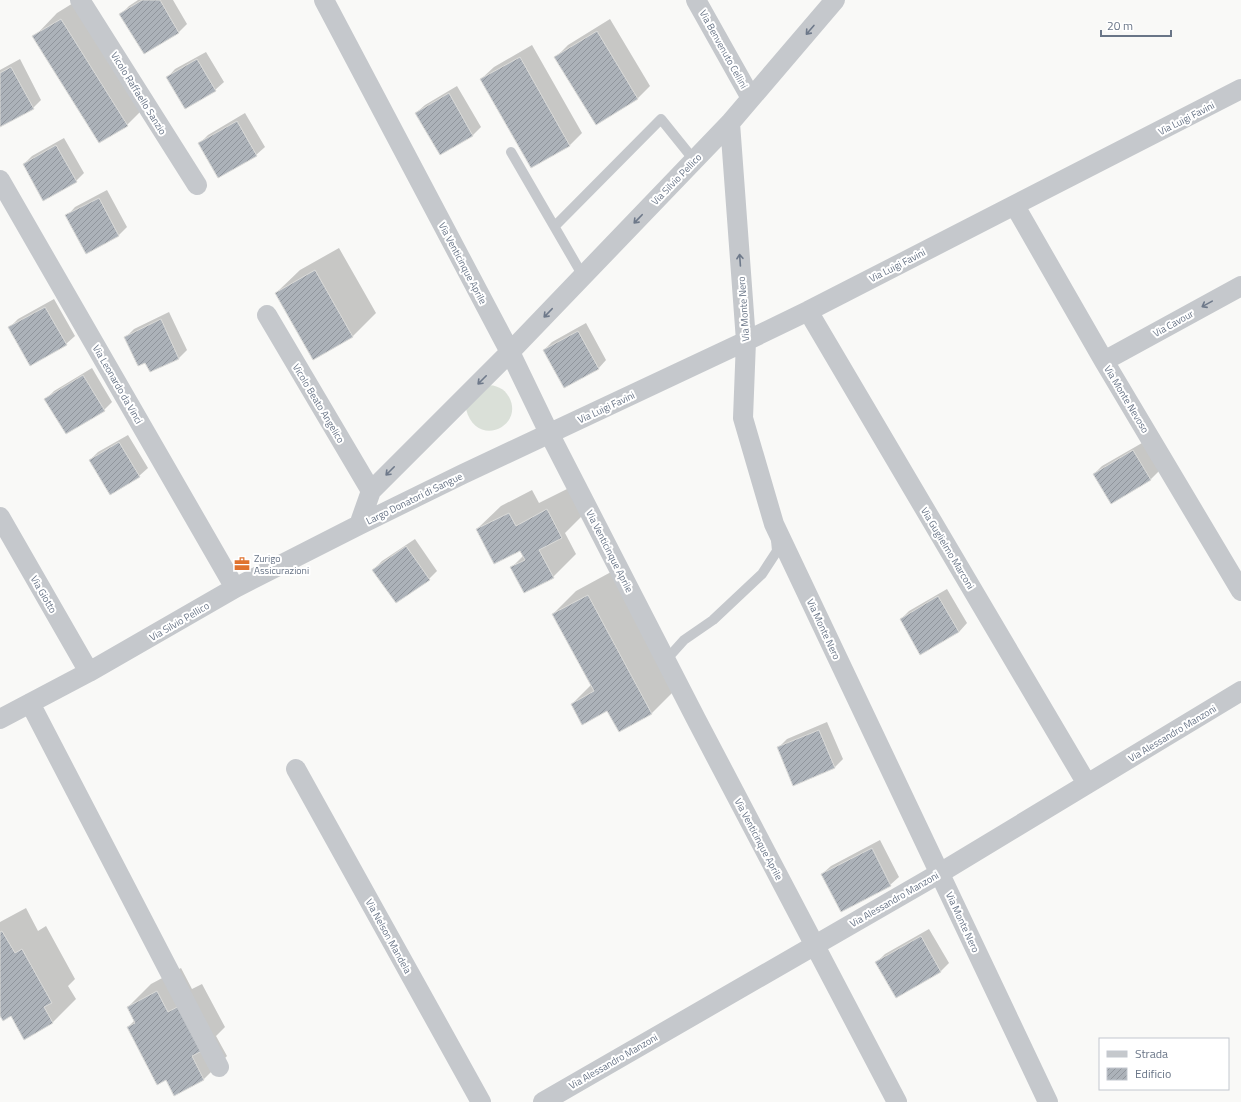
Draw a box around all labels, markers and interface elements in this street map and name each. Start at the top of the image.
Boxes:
street label: Via Benvenuto Cellini [696,7,751,91]
scale bar [1101,12,1171,38]
text: 20 m [1107,16,1133,35]
one-way arrow [805,24,814,35]
street label: Vicolo Raffaello Sanzio [107,49,170,138]
street label: Via Luigi Favini [1155,98,1217,139]
street label: Via Silvio Pellico [648,150,705,209]
one-way arrow [633,214,643,224]
street label: Via Venticinque Aprile [435,220,490,307]
street label: Via Luigi Favini [866,245,928,286]
one-way arrow [737,254,744,267]
street label: Via Monte Nero [734,276,753,342]
one-way arrow [1201,301,1213,309]
street label: Via Cavour [1150,306,1197,341]
one-way arrow [543,308,552,318]
street label: Via Leonardo da Vinci [89,342,146,427]
street label: Vicolo Beato Angelico [289,361,348,446]
street label: Via Monte Nevoso [1100,363,1153,436]
one-way arrow [477,375,487,385]
street label: Via Luigi Favini [575,388,637,427]
one-way arrow [385,467,395,476]
street label: Largo Donatori di Sangue [363,469,465,528]
street label: Via Guglielmo Marconi [917,504,978,592]
street label: Via Venticinque Aprile [582,507,637,595]
place label: Zurigo Assicurazioni [254,551,309,578]
office icon: Zurigo Assicurazioni [233,555,251,573]
street label: Via Giotto [27,573,60,616]
street label: Via Monte Nero [803,596,844,662]
street label: Via Silvio Pellico [147,598,212,645]
street label: Via Alessandro Manzoni [1125,701,1219,766]
street label: Via Venticinque Aprile [731,796,786,883]
street label: Via Alessandro Manzoni [847,868,942,931]
street label: Via Monte Nero [942,889,983,955]
street label: Via Nelson Mandela [362,896,415,976]
street label: Via Alessandro Manzoni [566,1030,661,1093]
legend [1099,1038,1229,1090]
text: Strada [1135,1044,1168,1063]
text: Edificio [1135,1064,1171,1083]

